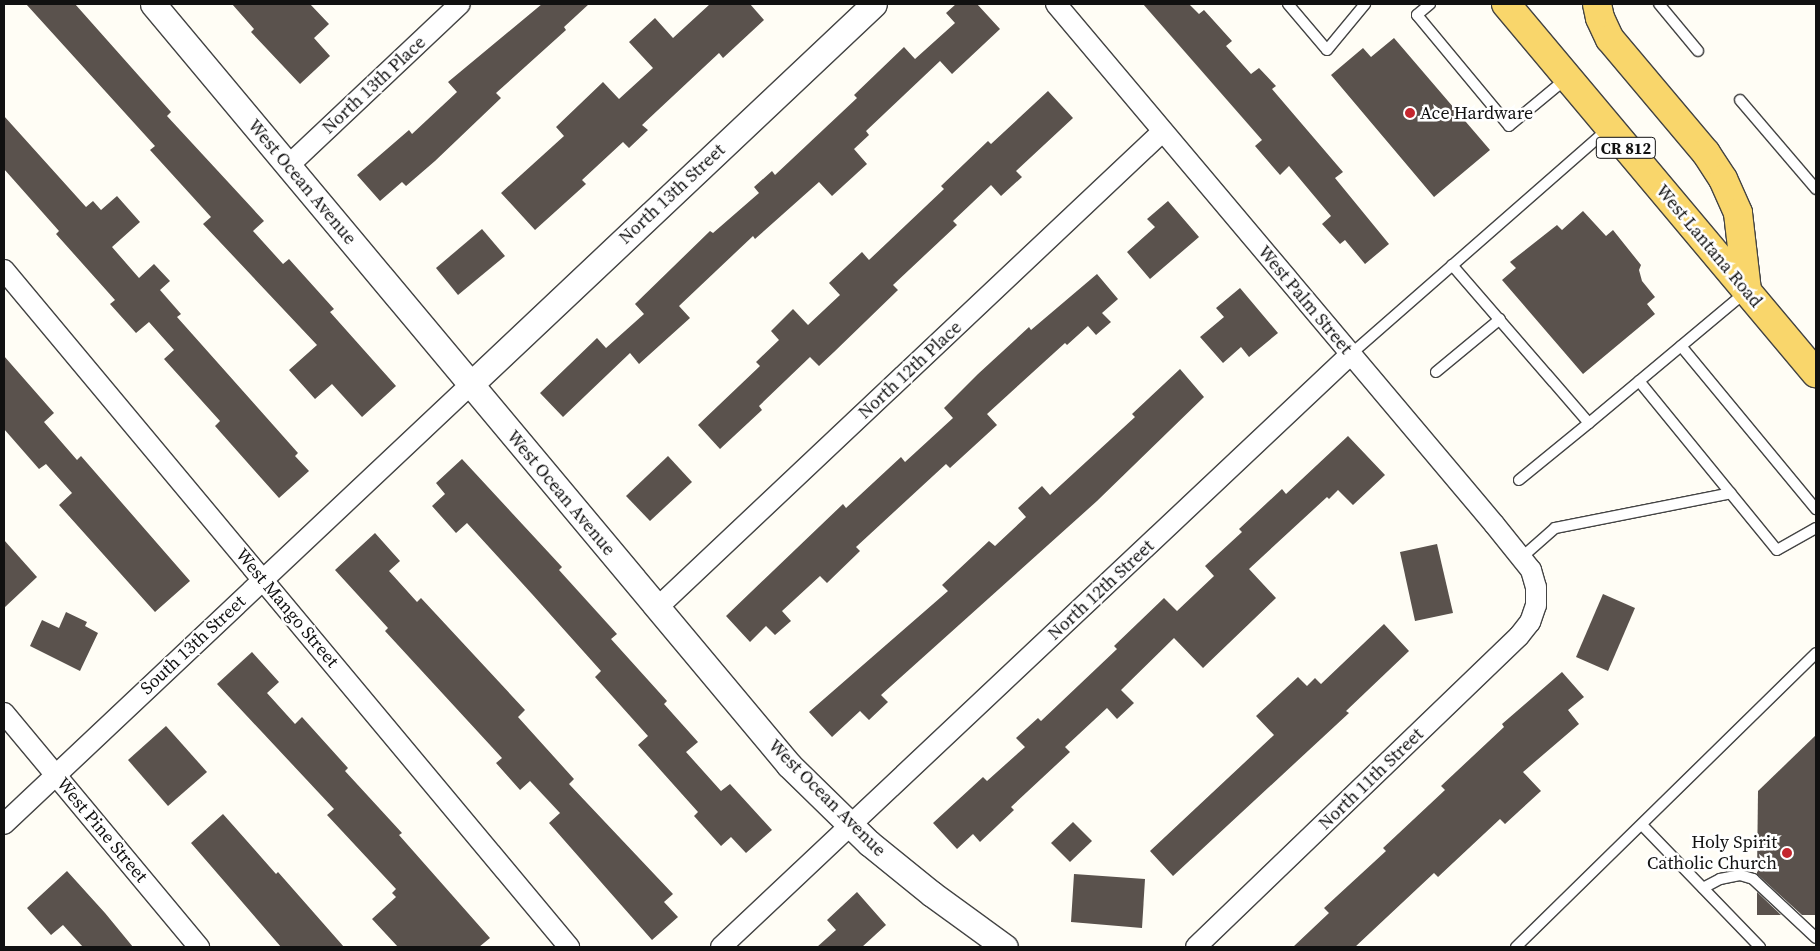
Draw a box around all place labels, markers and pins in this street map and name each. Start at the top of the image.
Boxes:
place label: Ace Hardware [1420,102,1533,124]
marker: Ace Hardware [1404,107,1416,119]
place label: Holy Spirit Catholic Church [1647,832,1777,874]
marker: Holy Spirit Catholic Church [1781,847,1793,859]

